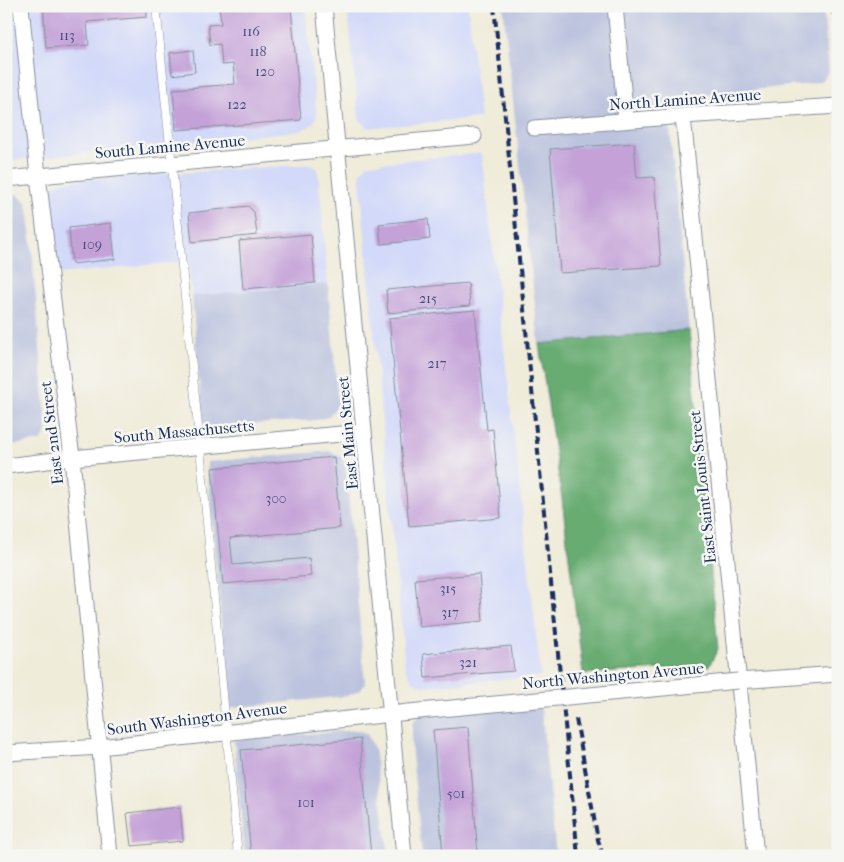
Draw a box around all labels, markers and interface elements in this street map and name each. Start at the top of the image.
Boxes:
house number: 116 [242,23,260,40]
house number: 113 [59,27,75,44]
house number: 118 [249,43,267,60]
house number: 120 [255,63,275,80]
street label: North Lamine Avenue [608,85,762,114]
house number: 122 [227,96,247,113]
street label: South Lamine Avenue [94,130,246,163]
house number: 109 [82,236,102,253]
house number: 215 [419,290,437,307]
house number: 217 [428,355,447,372]
street label: East Main Street [333,375,362,491]
street label: East 2nd Street [36,380,67,486]
street label: East Saint Louis Street [685,409,720,564]
street label: South Massachusetts [113,416,255,447]
house number: 300 [265,490,287,507]
house number: 315 [440,580,456,597]
house number: 317 [441,604,459,621]
house number: 321 [459,654,477,671]
street label: North Washington Avenue [521,658,705,693]
street label: South Washington Avenue [106,698,288,739]
house number: 501 [447,785,465,802]
house number: 101 [297,794,315,811]

